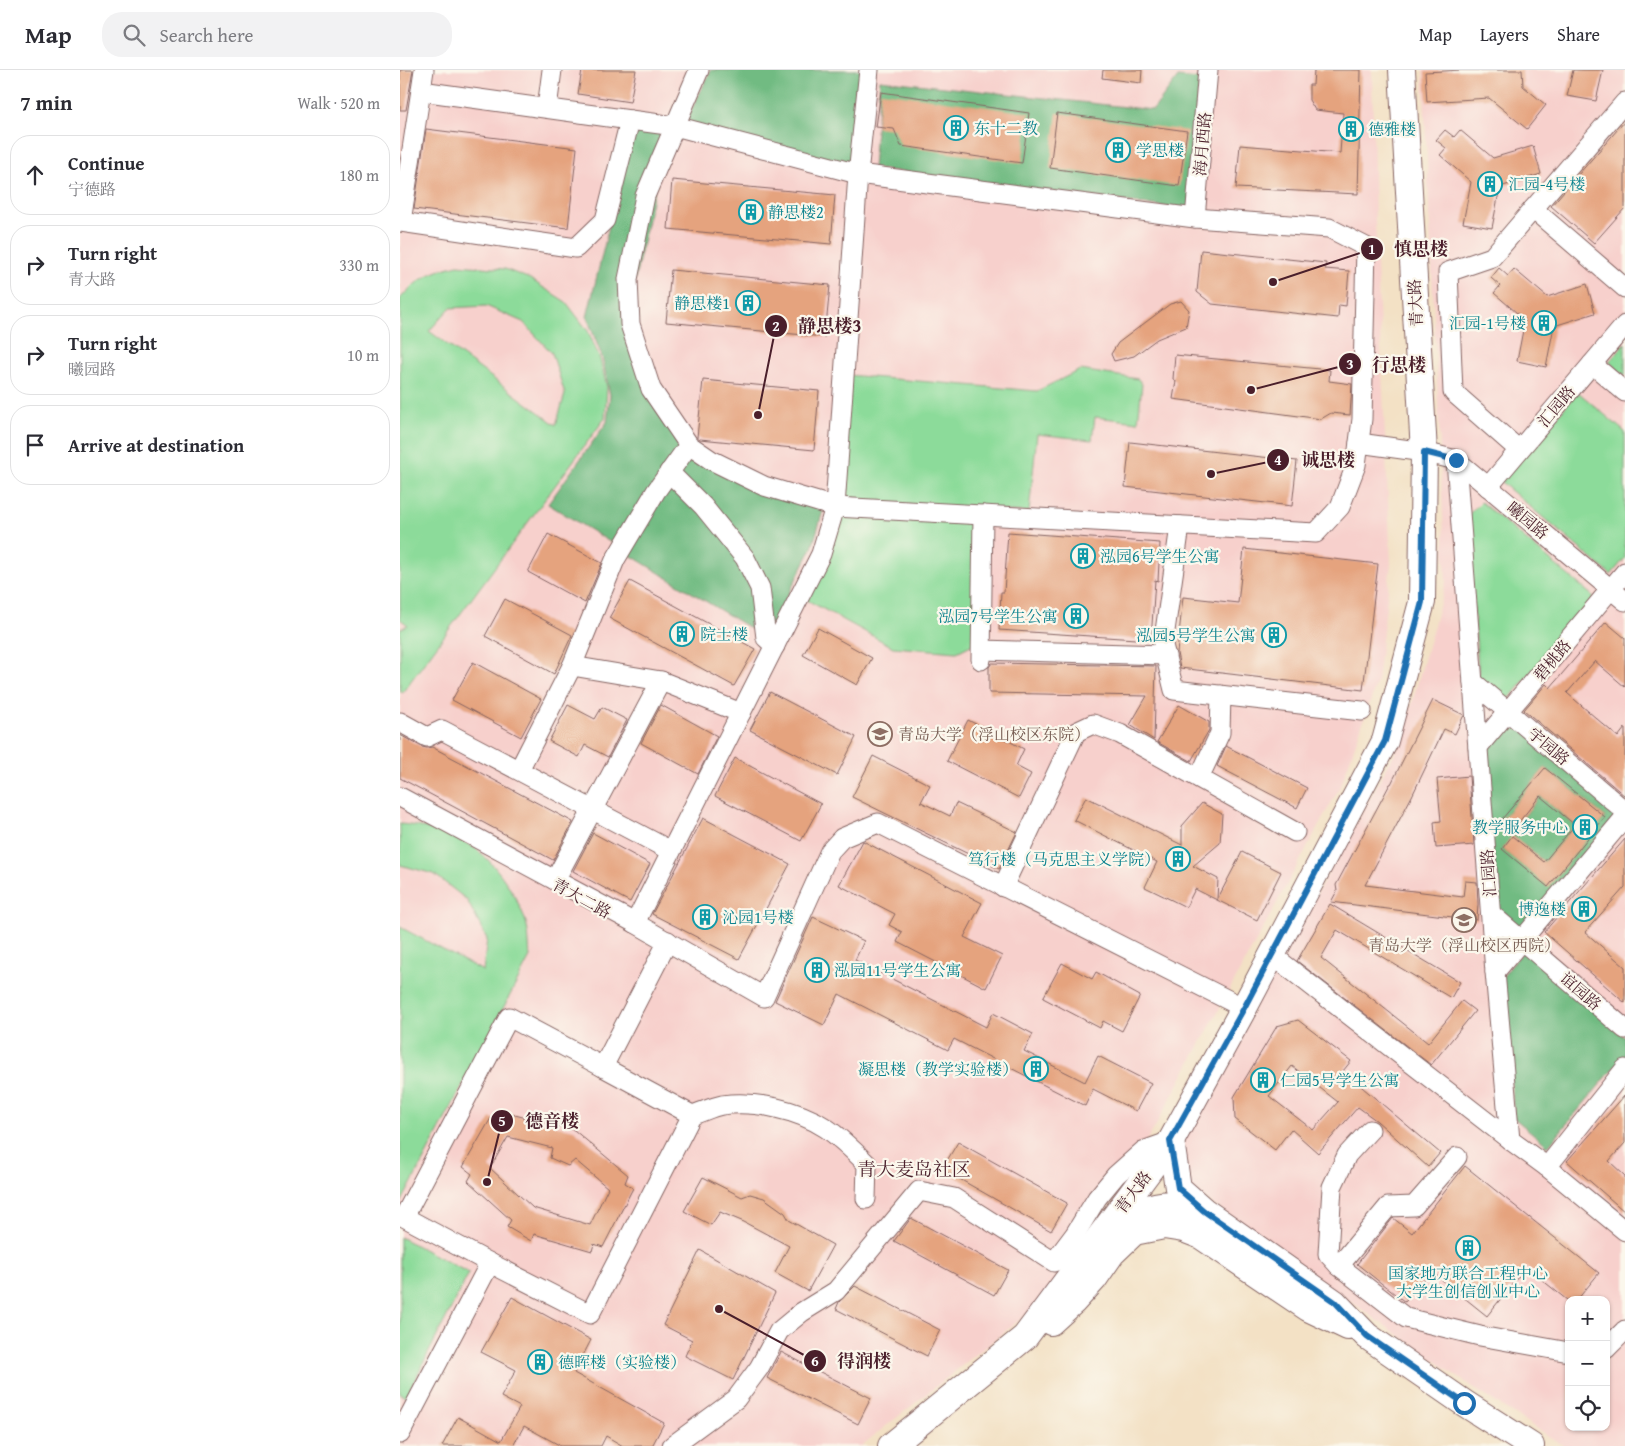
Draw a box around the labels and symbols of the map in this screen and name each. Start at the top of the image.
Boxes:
street label: 海月西路 [1187,111,1217,177]
building icon: 东十二教 [943,115,969,141]
place label: 东十二教 [974,116,1038,140]
building icon: 德雅楼 [1338,116,1364,142]
place label: 德雅楼 [1368,117,1416,141]
building icon: 学思楼 [1105,137,1131,163]
place label: 学思楼 [1136,138,1184,162]
building icon: 汇园-4号楼 [1477,171,1503,197]
place label: 汇园-4号楼 [1508,172,1585,196]
building icon: 静思楼2 [738,199,764,225]
place label: 静思楼2 [768,200,824,224]
callout: 慎思楼 [1359,233,1458,266]
text: 慎思楼 [1394,235,1448,262]
text: 1 [1368,238,1376,259]
street label: 青大路 [1402,278,1428,328]
building icon: 静思楼1 [735,290,761,316]
place label: 静思楼1 [674,291,730,315]
callout: 静思楼3 [764,309,872,342]
building icon: 汇园-1号楼 [1531,310,1557,336]
place label: 汇园-1号楼 [1449,311,1526,335]
text: 静思楼3 [798,312,862,339]
text: 2 [772,315,780,336]
callout: 行思楼 [1337,348,1436,381]
text: 行思楼 [1372,351,1426,378]
text: 3 [1346,353,1354,374]
street label: 汇园路 [1531,380,1581,432]
callout: 诚思楼 [1266,443,1365,476]
text: 诚思楼 [1301,446,1355,473]
text: 4 [1274,449,1282,470]
route end [1445,449,1468,472]
street label: 曦园路 [1502,495,1554,545]
building icon: 泓园6号学生公寓 [1070,543,1096,569]
place label: 泓园6号学生公寓 [1100,544,1220,568]
building icon: 泓园7号学生公寓 [1063,603,1089,629]
place label: 泓园7号学生公寓 [938,604,1058,628]
building icon: 院士楼 [669,621,695,647]
place label: 院士楼 [700,622,748,646]
building icon: 泓园5号学生公寓 [1261,622,1287,648]
place label: 泓园5号学生公寓 [1136,623,1256,647]
street label: 碧桃路 [1527,634,1577,686]
school or university icon: 青岛大学（浮山校区东院） [867,721,893,747]
street label: 宇园路 [1523,721,1575,771]
place label: 青岛大学（浮山校区东院） [898,722,1090,746]
building icon: 教学服务中心 [1572,814,1598,840]
place label: 教学服务中心 [1472,815,1568,839]
building icon: 笃行楼（马克思主义学院） [1165,846,1191,872]
place label: 笃行楼（马克思主义学院） [968,847,1160,871]
street label: 汇园路 [1474,848,1502,898]
street label: 青大二路 [548,872,616,924]
building icon: 博逸楼 [1571,896,1597,922]
place label: 博逸楼 [1518,897,1566,921]
building icon: 沁园1号楼 [692,904,718,930]
place label: 沁园1号楼 [722,905,794,929]
school or university icon: 青岛大学（浮山校区西院） [1451,907,1477,933]
place label: 青岛大学（浮山校区西院） [1368,933,1560,957]
building icon: 泓园11号学生公寓 [804,957,830,983]
place label: 泓园11号学生公寓 [834,958,961,982]
street label: 谊园路 [1555,966,1607,1016]
building icon: 凝思楼（教学实验楼） [1023,1056,1049,1082]
place label: 凝思楼（教学实验楼） [858,1057,1018,1081]
building icon: 仁园5号学生公寓 [1250,1067,1276,1093]
place label: 仁园5号学生公寓 [1280,1068,1400,1092]
callout: 德音楼 [490,1105,589,1138]
text: 德音楼 [525,1107,579,1134]
text: 5 [498,1110,506,1131]
district label: 青大麦岛社区 [857,1155,971,1183]
street label: 青大路 [1109,1166,1157,1218]
building icon: 国家地方联合工程中心 大学生创信创业中心 [1455,1235,1481,1261]
place label: 国家地方联合工程中心 大学生创信创业中心 [1388,1261,1548,1303]
callout: 得润楼 [802,1344,901,1377]
text: 得润楼 [837,1347,891,1374]
building icon: 德晖楼（实验楼） [527,1349,553,1375]
place label: 德晖楼（实验楼） [558,1350,686,1374]
text: 6 [811,1350,819,1371]
route start [1453,1392,1476,1415]

